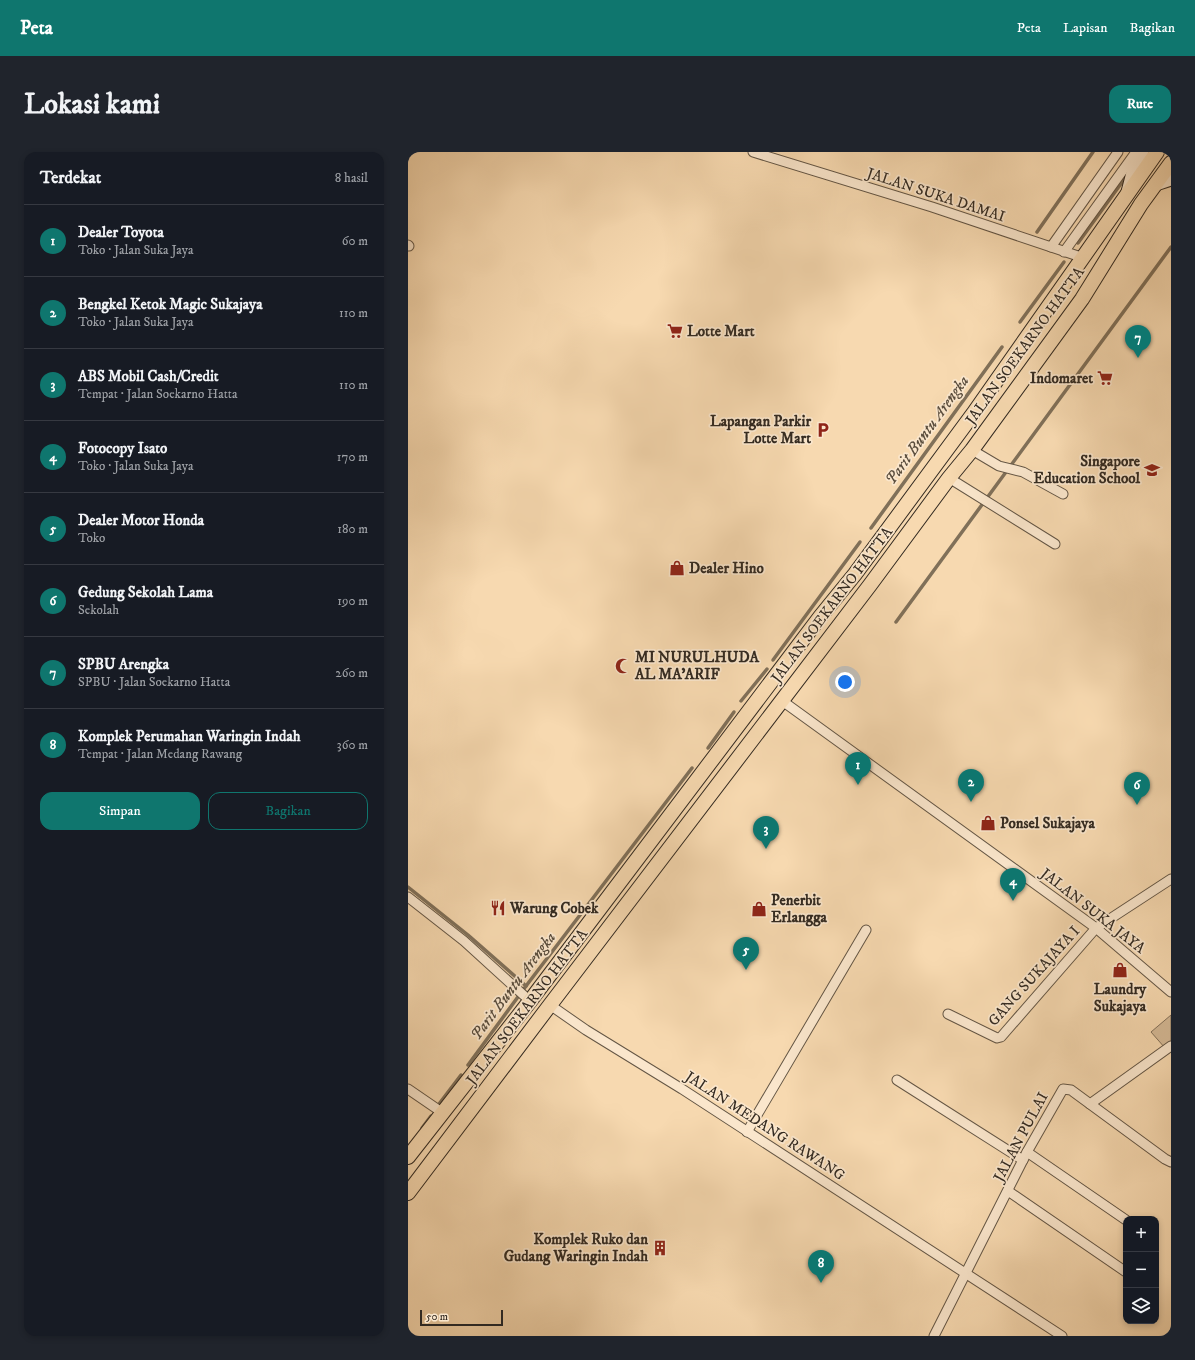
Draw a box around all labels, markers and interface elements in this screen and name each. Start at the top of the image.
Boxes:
text: Peta [20,17,53,40]
text: Peta [1017,19,1041,37]
text: Lapisan [1063,19,1108,37]
text: Bagikan [1130,19,1175,37]
button: Rute [1109,85,1171,123]
text: Lokasi kami [24,87,160,122]
street label: JALAN SUKA DAMAI [863,163,1008,226]
text: Terdekat [40,167,101,189]
text: 8 hasil [335,170,368,186]
text: Dealer Toyota [78,223,164,242]
text: 1 [51,233,55,249]
text: 60 m [342,233,368,249]
text: Toko · Jalan Suka Jaya [78,242,193,258]
street label: JALAN SOEKARNO HATTA [960,263,1089,430]
text: Bengkel Ketok Magic Sukajaya [78,295,263,314]
text: 2 [50,305,56,321]
text: 110 m [339,305,368,321]
text: Toko · Jalan Suka Jaya [78,314,193,330]
supermarket icon: Lotte Mart [666,322,684,340]
place label: Lotte Mart [687,322,755,341]
pin: 7 [1125,325,1151,358]
text: ABS Mobil Cash/Credit [78,367,219,386]
place label: Indomaret [1030,369,1093,388]
supermarket icon: Indomaret [1096,369,1114,387]
water label: Parit Buntu Arengka [881,372,973,488]
text: 3 [51,377,55,393]
text: 110 m [339,377,368,393]
text: Tempat · Jalan Soekarno Hatta [78,386,238,402]
place label: Lapangan Parkir Lotte Mart [710,412,811,448]
parking icon: Lapangan Parkir Lotte Mart [814,421,832,439]
text: Fotocopy Isato [78,439,167,458]
text: 4 [49,449,57,465]
text: 170 m [337,449,368,465]
place label: Singapore Education School [1034,452,1141,488]
text: Toko · Jalan Suka Jaya [78,458,193,474]
school or university icon: Singapore Education School [1143,461,1161,479]
text: Dealer Motor Honda [78,511,204,530]
text: 5 [50,521,56,537]
text: 180 m [337,521,368,537]
street label: JALAN SOEKARNO HATTA [766,523,897,688]
text: Toko [78,530,105,546]
shop icon: Dealer Hino [668,559,686,577]
place label: Dealer Hino [689,559,764,578]
text: Gedung Sekolah Lama [78,583,213,602]
text: 6 [50,593,56,609]
text: 190 m [337,593,368,609]
text: Sekolah [78,602,119,618]
place label: MI NURULHUDA AL MA'ARIF [634,648,759,684]
text: SPBU Arengka [78,655,169,674]
mosque icon: MI NURULHUDA AL MA'ARIF [614,657,632,675]
text: 7 [50,665,56,681]
text: 260 m [335,665,368,681]
your location [835,672,855,692]
text: SPBU · Jalan Soekarno Hatta [78,674,230,690]
text: Komplek Perumahan Waringin Indah [78,727,301,746]
text: 8 [50,737,56,753]
text: 360 m [337,737,368,753]
text: Tempat · Jalan Medang Rawang [78,746,242,762]
pin: 1 [845,752,871,785]
pin: 2 [958,769,984,802]
pin: 6 [1124,772,1150,805]
button: Simpan [40,792,200,830]
button: Bagikan [208,792,368,830]
shop icon: Ponsel Sukajaya [979,814,997,832]
place label: Ponsel Sukajaya [1000,814,1095,833]
pin: 3 [753,816,779,849]
street label: JALAN SUKA JAYA [1035,863,1150,958]
pin: 4 [1000,868,1026,901]
place label: Penerbit Erlangga [771,891,827,927]
restaurant icon: Warung Cobek [489,899,507,917]
place label: Warung Cobek [509,899,599,918]
shop icon: Penerbit Erlangga [750,900,768,918]
street label: GANG SUKAJAYA I [984,922,1084,1030]
street label: JALAN SOEKARNO HATTA [461,925,592,1090]
water label: Parit Buntu Arengka [466,928,560,1044]
pin: 5 [733,937,759,970]
shop icon: Laundry Sukajaya [1111,961,1129,979]
place label: Laundry Sukajaya [1094,980,1147,1016]
street label: JALAN MEDANG RAWANG [680,1066,849,1185]
street label: JALAN PULAI [989,1089,1053,1187]
map controls [1123,1216,1159,1324]
button: + [1123,1216,1159,1252]
place label: Komplek Ruko dan Gudang Waringin Indah [504,1230,648,1266]
building icon: Komplek Ruko dan Gudang Waringin Indah [651,1239,669,1257]
pin: 8 [808,1250,834,1283]
button: − [1123,1252,1159,1288]
button: layers [1123,1288,1159,1324]
scale bar [420,1308,503,1327]
text: 50 m [426,1310,448,1324]

